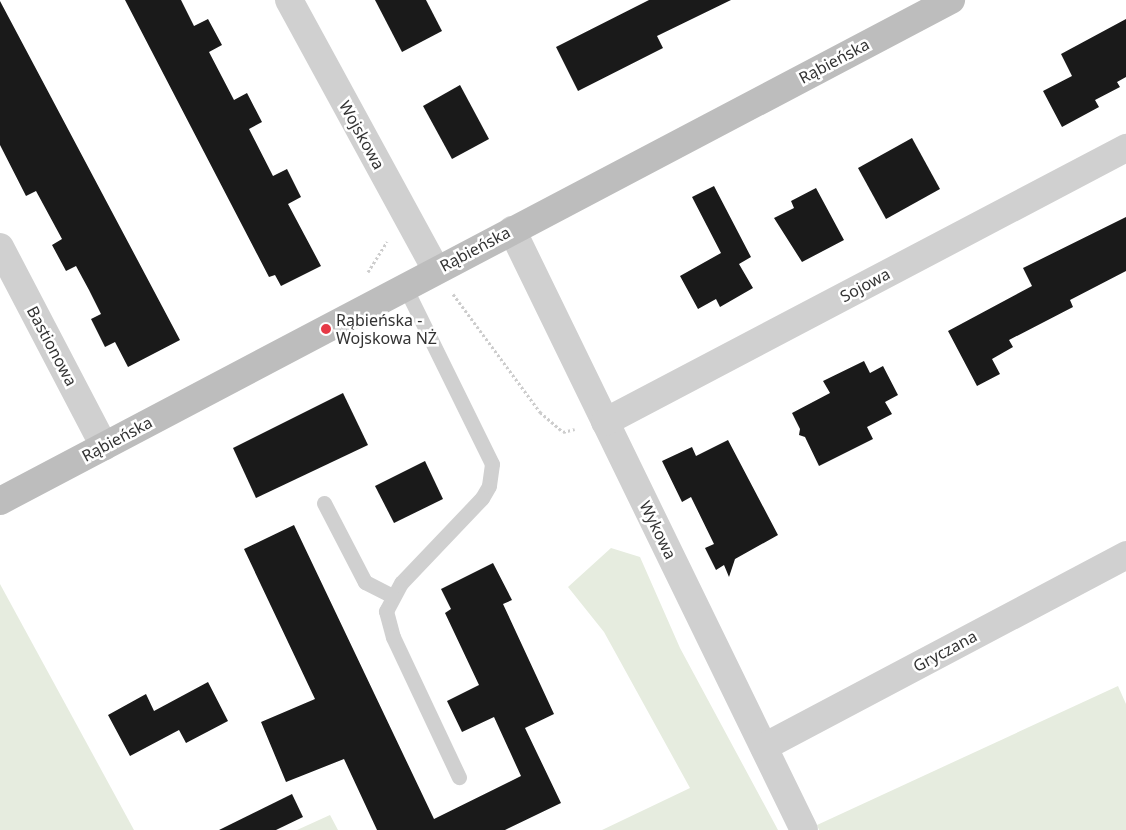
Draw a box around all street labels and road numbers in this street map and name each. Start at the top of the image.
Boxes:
street label: Rąbieńska [796,34,872,88]
street label: Wojskowa [335,97,389,173]
street label: Rąbieńska [437,222,513,276]
street label: Sojowa [837,264,893,306]
street label: Bastionowa [23,303,81,389]
street label: Rąbieńska [79,412,155,466]
street label: Wykowa [636,498,680,562]
street label: Gryczana [910,626,980,676]

